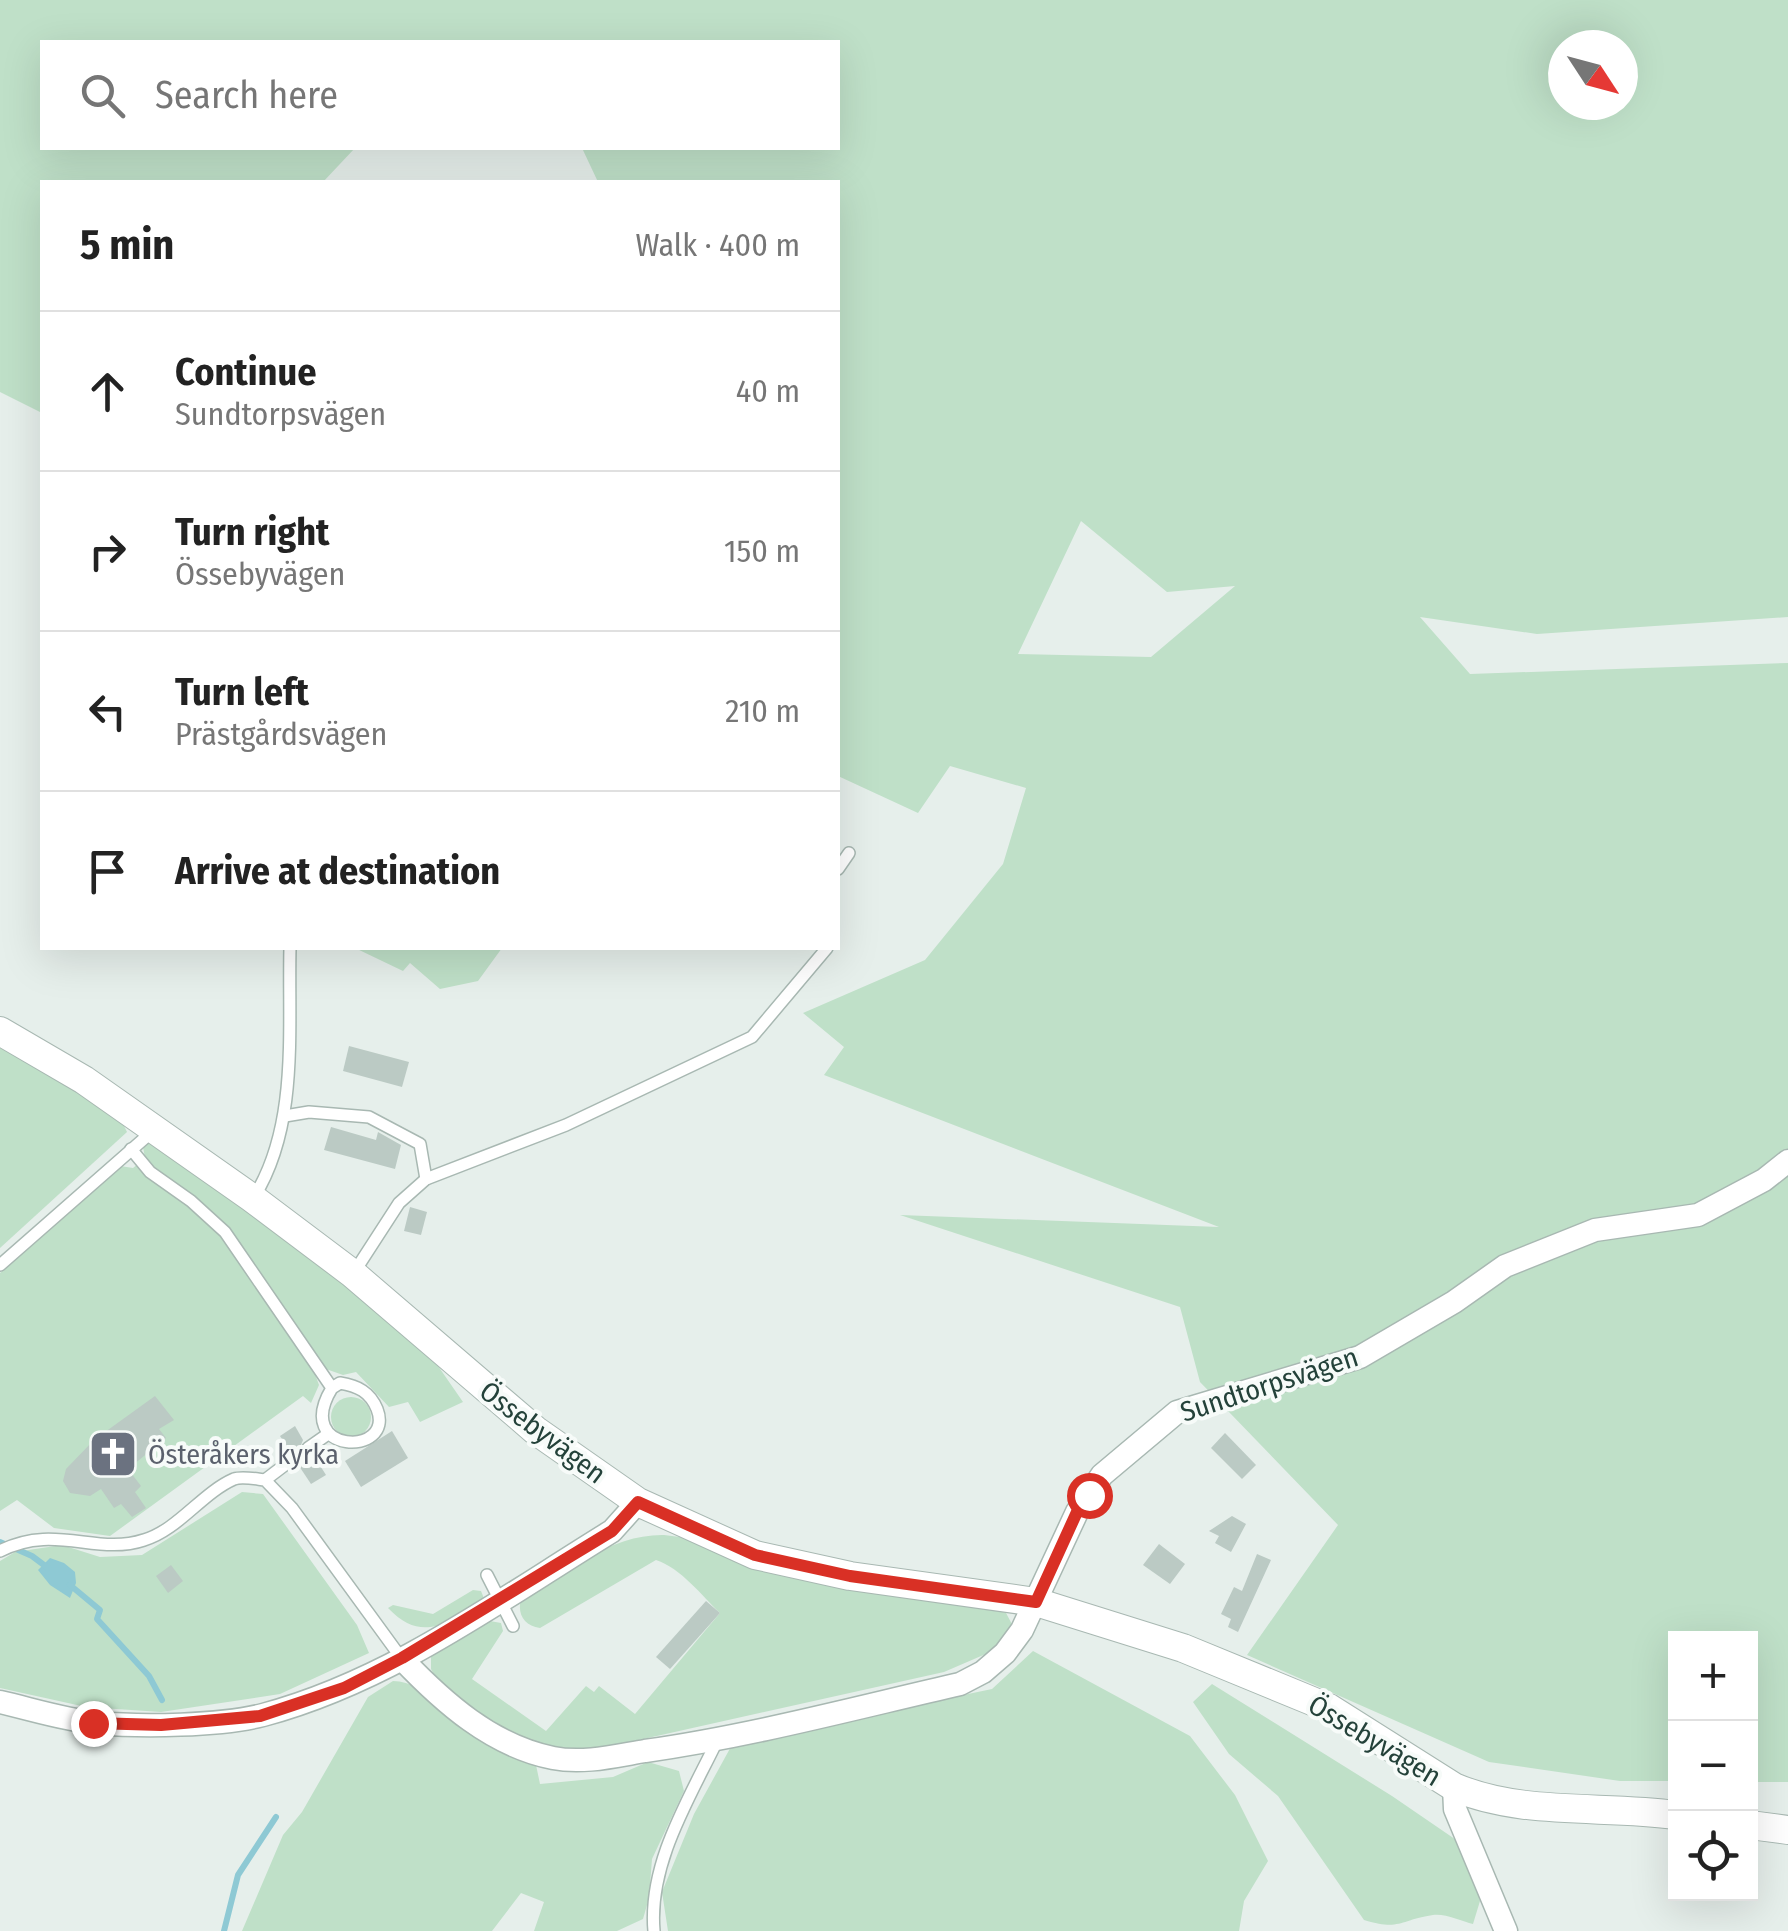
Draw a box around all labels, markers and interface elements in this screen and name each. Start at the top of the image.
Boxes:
north arrow [1548,30,1638,120]
search box [40,40,840,150]
icon: search [75,68,130,123]
text: Search here [155,72,338,118]
text: 5 min [80,220,174,270]
text: Walk · 400 m [635,226,800,264]
text: Continue [175,349,316,395]
icon: ahead [80,364,135,419]
text: 40 m [736,372,800,410]
text: Sundtorpsvägen [175,395,386,433]
text: Turn right [175,509,329,555]
icon: right [80,524,135,579]
text: 150 m [724,532,800,570]
text: Össebyvägen [175,555,345,593]
text: Turn left [175,669,309,715]
icon: left [80,684,135,739]
text: 210 m [725,692,800,730]
text: Prästgårdsvägen [175,715,387,753]
icon: arrive [80,844,135,899]
text: Arrive at destination [175,848,500,894]
street label: Sundtorpsvägen [1176,1340,1362,1429]
street label: Össebyvägen [473,1374,612,1490]
church icon: Österåkers kyrka [87,1428,139,1480]
place label: Österåkers kyrka [148,1438,339,1471]
route start [1067,1473,1113,1519]
map controls [1668,1631,1758,1901]
button: + [1668,1631,1758,1721]
street label: Össebyvägen [1302,1688,1447,1793]
route end [71,1701,117,1747]
button: − [1668,1721,1758,1811]
button: locate [1668,1811,1758,1901]

